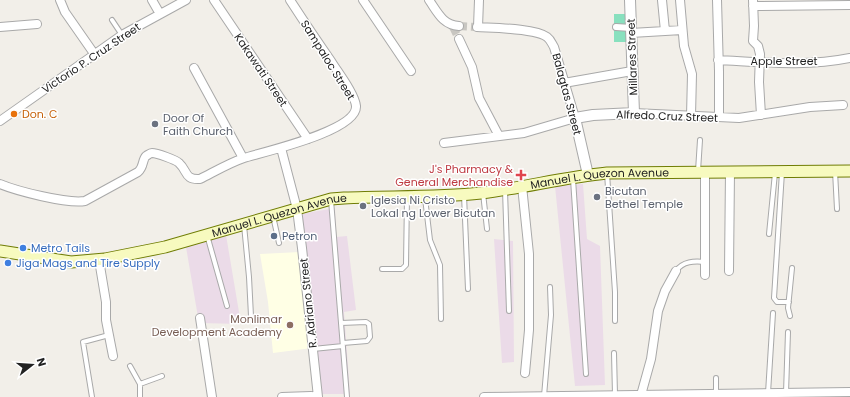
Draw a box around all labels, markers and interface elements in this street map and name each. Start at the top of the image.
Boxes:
street label: Sampaloc Street [297,17,359,103]
street label: Millares Street [623,18,641,96]
street label: Victorio P. Cruz Street [38,19,144,97]
street label: Kakawati Street [230,30,292,110]
street label: Balagtas Street [548,51,586,137]
street label: Apple Street [751,53,817,69]
place label: Don. C [22,106,58,122]
street label: Alfredo Cruz Street [616,106,718,126]
marker: Don. C [9,109,19,119]
place label: Door Of Faith Church [163,110,233,139]
marker: Door Of Faith Church [150,119,160,129]
place label: J's Pharmacy & General Merchandise [395,161,514,190]
street label: Manuel L. Quezon Avenue [529,164,669,193]
marker: J's Pharmacy & General Merchandise [516,170,526,180]
place label: Bicutan Bethel Temple [605,183,683,212]
street label: Manuel L. Quezon Avenue [210,190,347,241]
place label: Iglesia Ni Cristo Lokal ng Lower Bicutan [371,192,495,221]
marker: Bicutan Bethel Temple [592,192,602,202]
marker: Iglesia Ni Cristo Lokal ng Lower Bicutan [358,201,368,211]
place label: Petron [282,228,317,244]
marker: Petron [269,231,279,241]
place label: Metro Tails [31,240,90,256]
marker: Metro Tails [18,243,28,253]
place label: Jiga Mags and Tire Supply [16,255,161,271]
street label: R. Adriano Street [295,257,321,349]
marker: Jiga Mags and Tire Supply [3,258,13,268]
place label: Monlimar Development Academy [152,311,283,340]
marker: Monlimar Development Academy [285,320,295,330]
north arrow [12,345,52,385]
text: N [33,356,50,368]

